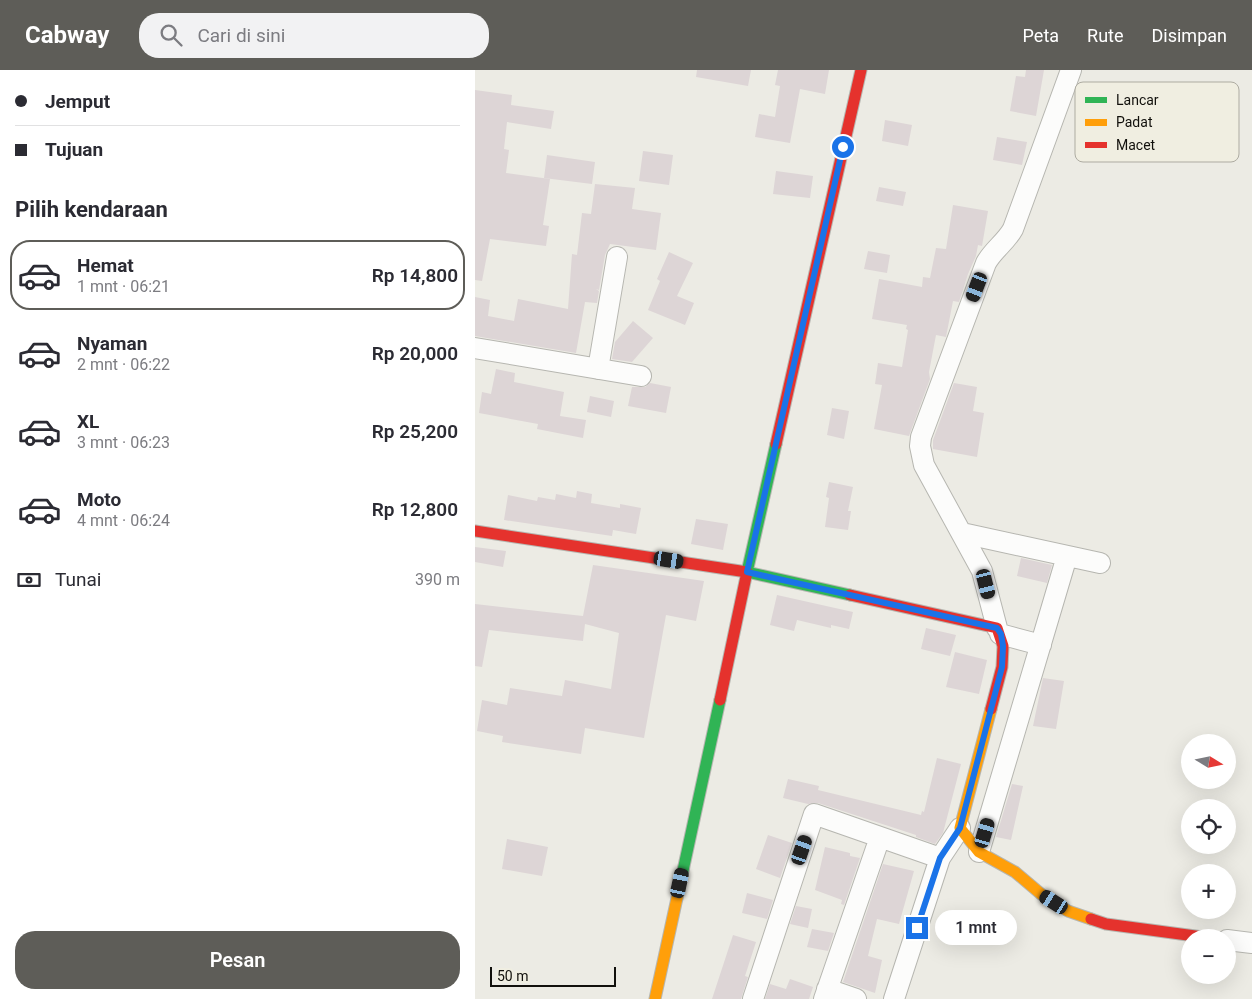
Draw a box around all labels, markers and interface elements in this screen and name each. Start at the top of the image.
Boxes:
search box [139,13,489,58]
text: Cabway [25,21,109,49]
icon: search [157,21,185,49]
text: Cari di sini [197,24,285,47]
text: Peta [1023,25,1059,46]
text: Rute [1087,25,1124,46]
text: Disimpan [1152,25,1227,46]
legend [1075,82,1239,162]
text: Jemput [45,90,110,113]
text: Lancar [1116,92,1159,108]
text: Padat [1116,114,1153,130]
route start [832,136,854,158]
text: Macet [1116,137,1156,153]
text: Tujuan [45,138,103,161]
text: Pilih kendaraan [15,197,168,222]
icon: car [17,253,62,298]
text: Hemat [77,254,134,277]
text: Rp 14,800 [372,264,458,287]
car [964,270,989,304]
text: 1 mnt · 06:21 [77,277,170,296]
icon: car [17,331,62,376]
text: Nyaman [77,332,147,355]
text: Rp 20,000 [372,342,458,365]
text: 2 mnt · 06:22 [77,355,170,374]
icon: car [17,409,62,454]
text: XL [77,410,99,433]
text: Rp 25,200 [372,420,458,443]
text: 3 mnt · 06:23 [77,433,170,452]
icon: car [17,487,62,532]
text: Moto [77,488,121,511]
text: Rp 12,800 [372,498,458,521]
text: 4 mnt · 06:24 [77,511,170,530]
car [653,550,684,570]
icon: cash [15,566,43,594]
text: Tunai [55,568,101,591]
car [975,568,996,600]
text: 390 m [415,570,460,589]
north arrow [1181,734,1236,789]
map controls [1181,734,1236,984]
button: locate [1181,799,1236,854]
car [973,816,996,850]
car [790,833,813,867]
button: + [1181,864,1236,919]
car [669,867,690,899]
car [1037,888,1070,916]
callout: 1 mnt [935,910,1017,946]
route end [906,917,928,939]
text: 1 mnt [955,918,997,937]
button: − [1181,929,1236,984]
button: Pesan [15,931,460,989]
scale bar [490,964,616,987]
text: 50 m [497,968,529,984]

